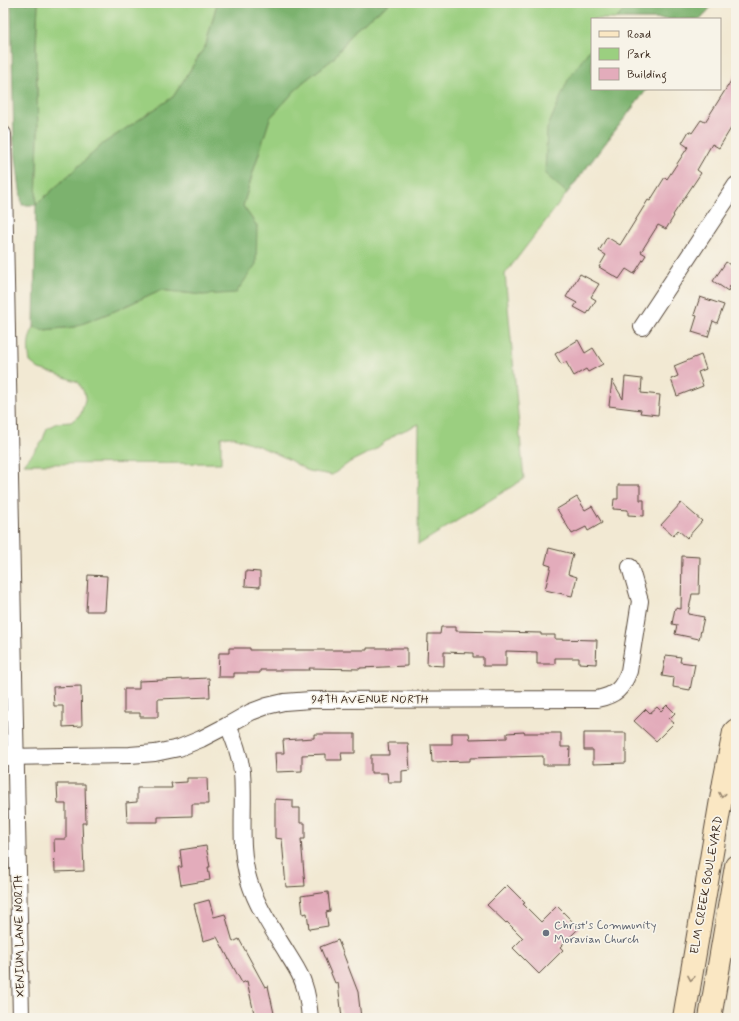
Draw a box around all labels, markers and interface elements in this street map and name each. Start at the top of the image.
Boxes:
legend [591,18,721,90]
text: Road [627,27,651,43]
text: Park [627,47,651,63]
text: Building [627,67,667,84]
street label: 94TH AVENUE NORTH [311,692,429,708]
one-way arrow [718,792,727,798]
street label: ELM CREEK BOULEVARD [687,815,727,955]
street label: XENIUM LANE NORTH [11,875,29,997]
place label: Christ's Community Moravian Church [554,918,657,948]
marker: Christ's Community Moravian Church [541,928,551,938]
one-way arrow [687,975,696,982]

